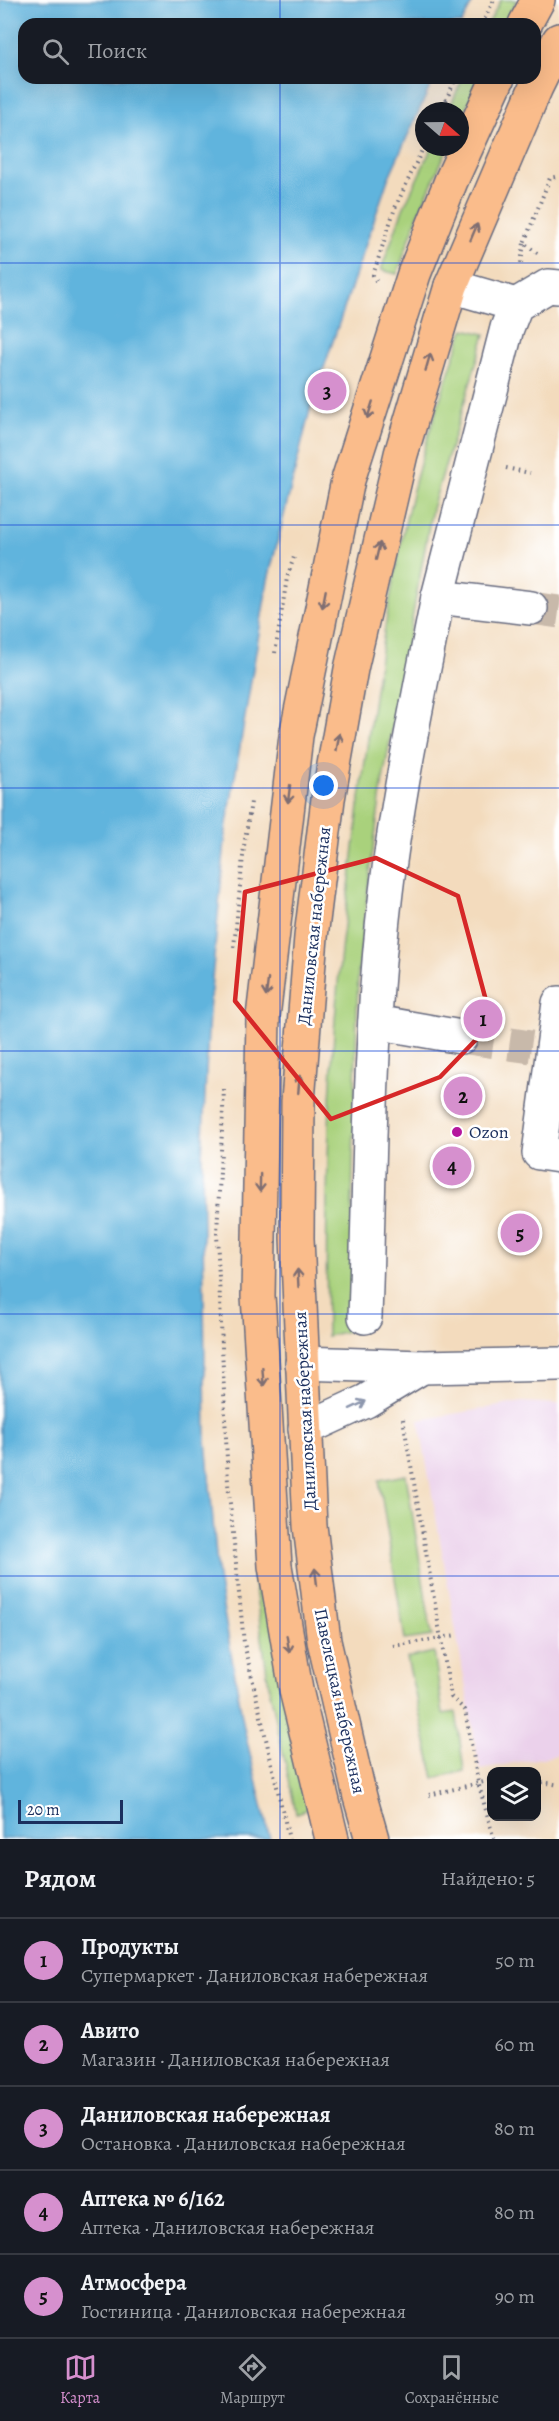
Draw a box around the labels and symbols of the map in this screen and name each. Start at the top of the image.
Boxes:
north arrow [415,102,469,156]
one-way arrow [469,223,480,242]
one-way arrow [423,353,434,372]
pin: 3 [308,368,346,414]
one-way arrow [364,400,375,419]
one-way arrow [373,542,385,561]
one-way arrow [318,588,329,608]
one-way arrow [333,732,344,752]
your location [309,771,338,800]
one-way arrow [283,784,294,804]
street label: Даниловская набережная [292,826,336,1026]
one-way arrow [261,977,272,997]
pin: 1 [464,996,502,1042]
one-way arrow [294,1074,305,1094]
pin: 2 [444,1074,482,1118]
place label: Ozon [469,1120,509,1144]
marker: Ozon [450,1125,464,1139]
pin: 4 [432,1144,472,1188]
one-way arrow [254,1172,266,1192]
pin: 5 [500,1210,540,1256]
one-way arrow [293,1269,304,1289]
street label: Даниловская набережная [288,1311,322,1511]
one-way arrow [258,1367,269,1387]
one-way arrow [348,1399,366,1410]
one-way arrow [310,1567,321,1587]
street label: Павелецкая набережная [309,1606,371,1796]
one-way arrow [283,1634,294,1654]
scale bar [18,1797,123,1824]

